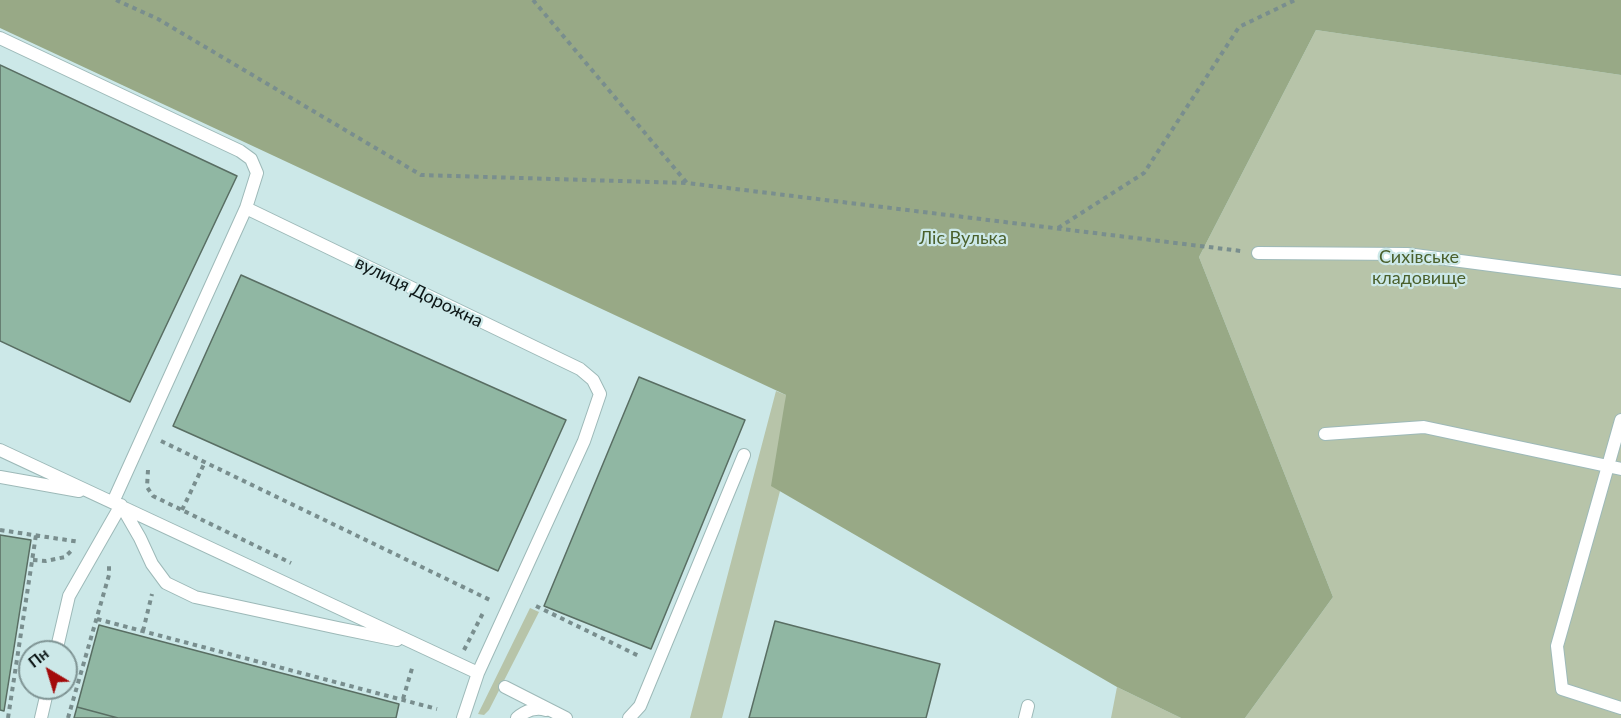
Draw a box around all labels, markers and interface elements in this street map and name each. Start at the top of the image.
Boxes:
park label: Ліс Вулька [919,227,1007,249]
park label: Сихівське кладовище [1372,246,1466,288]
street label: вулиця Дорожна [352,252,486,332]
north arrow [18,640,78,700]
text: Пн [24,643,52,671]

